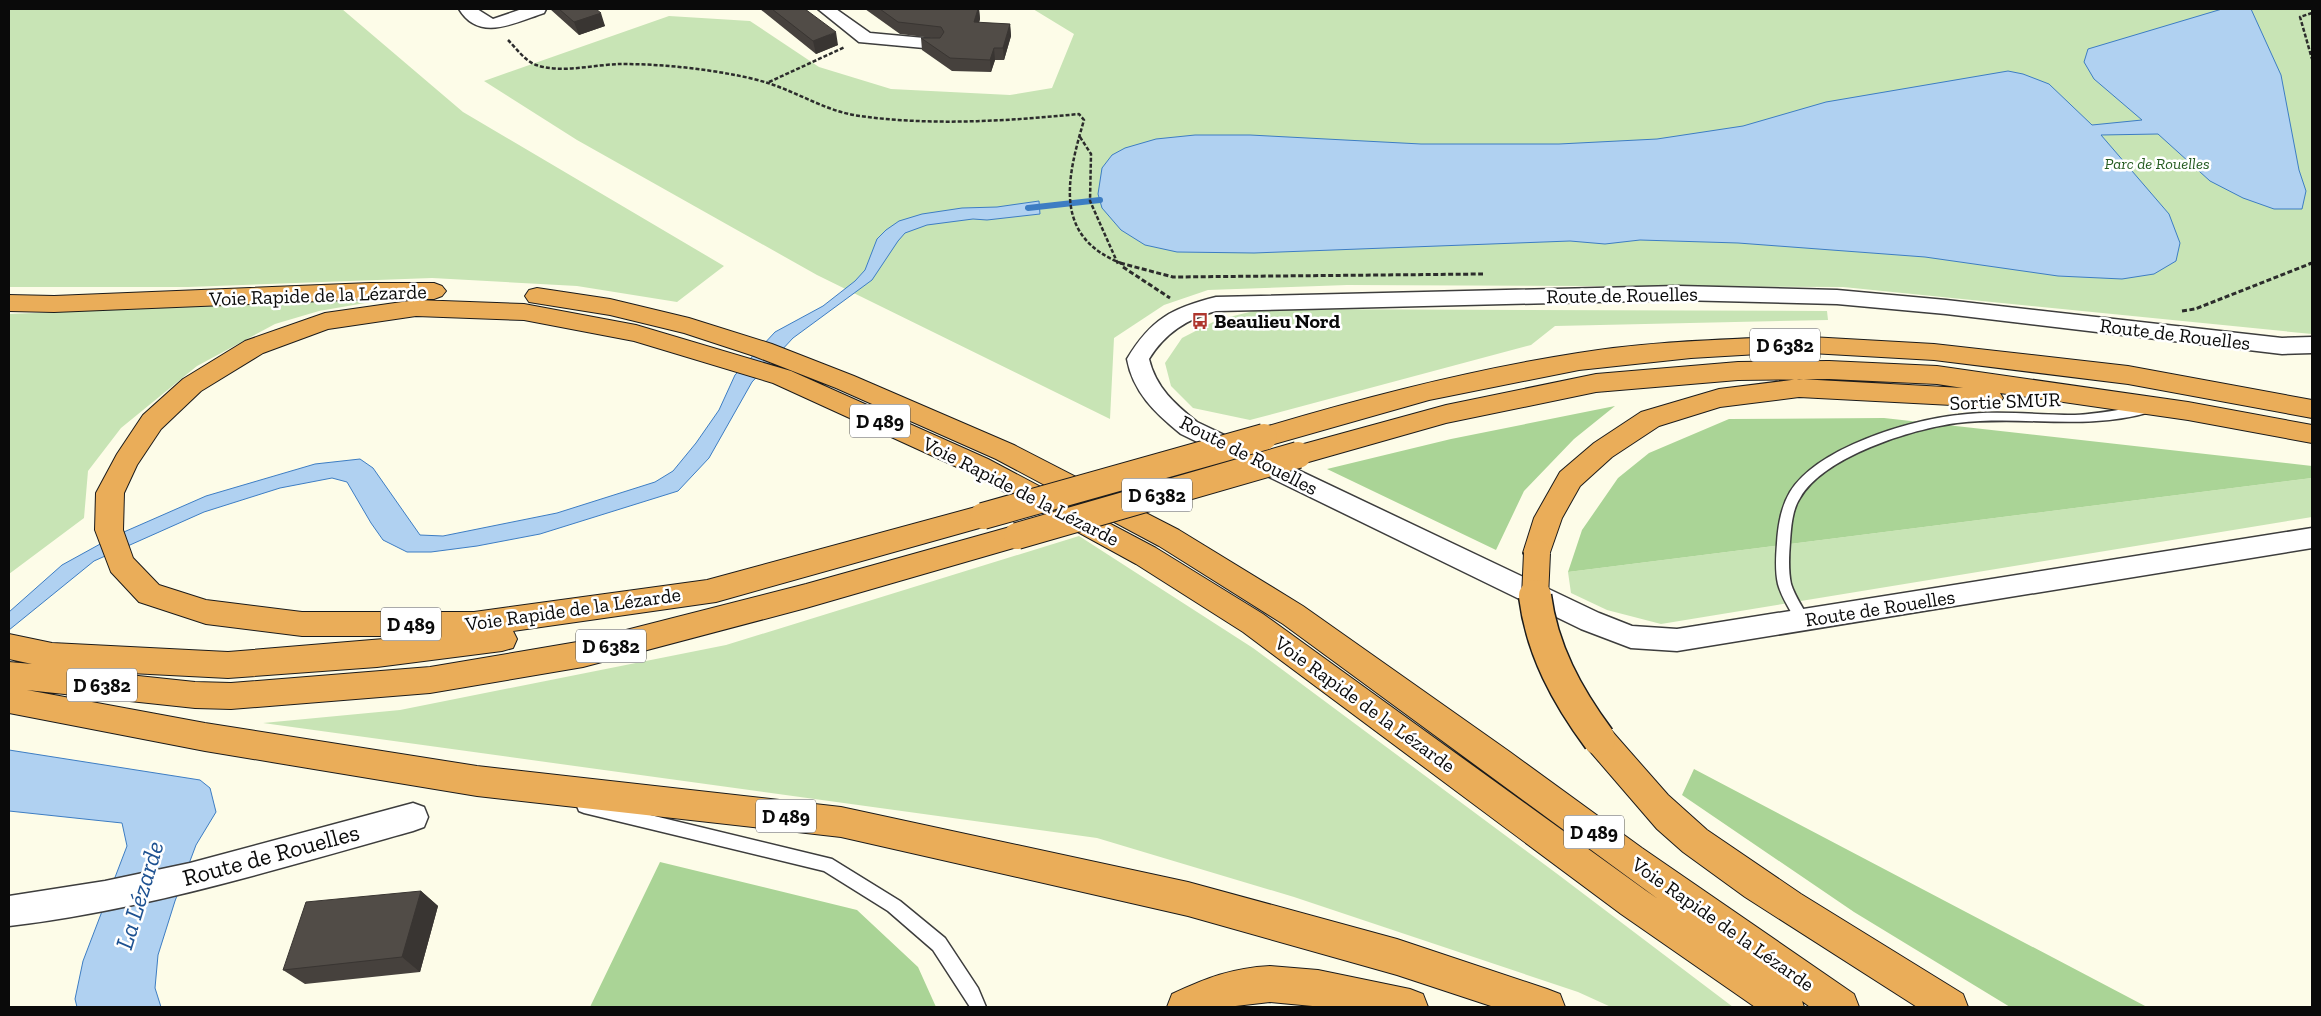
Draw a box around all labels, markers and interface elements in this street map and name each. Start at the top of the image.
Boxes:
park label: Parc de Rouelles [2104,154,2210,173]
street label: Voie Rapide de la Lézarde [208,279,427,311]
street label: Route de Rouelles [1546,282,1698,308]
place label: Beaulieu Nord [1214,309,1341,333]
bus stop icon: Beaulieu Nord [1190,311,1210,331]
street label: Route de Rouelles [2098,313,2252,355]
road number: D 6382 [1750,328,1820,362]
street label: Sortie SMUR [1949,387,2062,415]
road number: D 489 [850,404,910,438]
street label: Route de Rouelles [1176,410,1322,500]
street label: Voie Rapide de la Lézarde [918,431,1123,551]
road number: D 6382 [1122,478,1192,512]
street label: Voie Rapide de la Lézarde [463,582,682,636]
street label: Route de Rouelles [1803,584,1957,632]
road number: D 489 [381,608,441,640]
road number: D 6382 [576,630,646,662]
street label: Voie Rapide de la Lézarde [1269,630,1460,778]
road number: D 6382 [67,668,137,702]
road number: D 489 [756,799,816,832]
road number: D 489 [1564,816,1624,849]
street label: Route de Rouelles [179,817,363,892]
water label: La Lézarde [108,837,170,953]
street label: Voie Rapide de la Lézarde [1626,851,1819,996]

